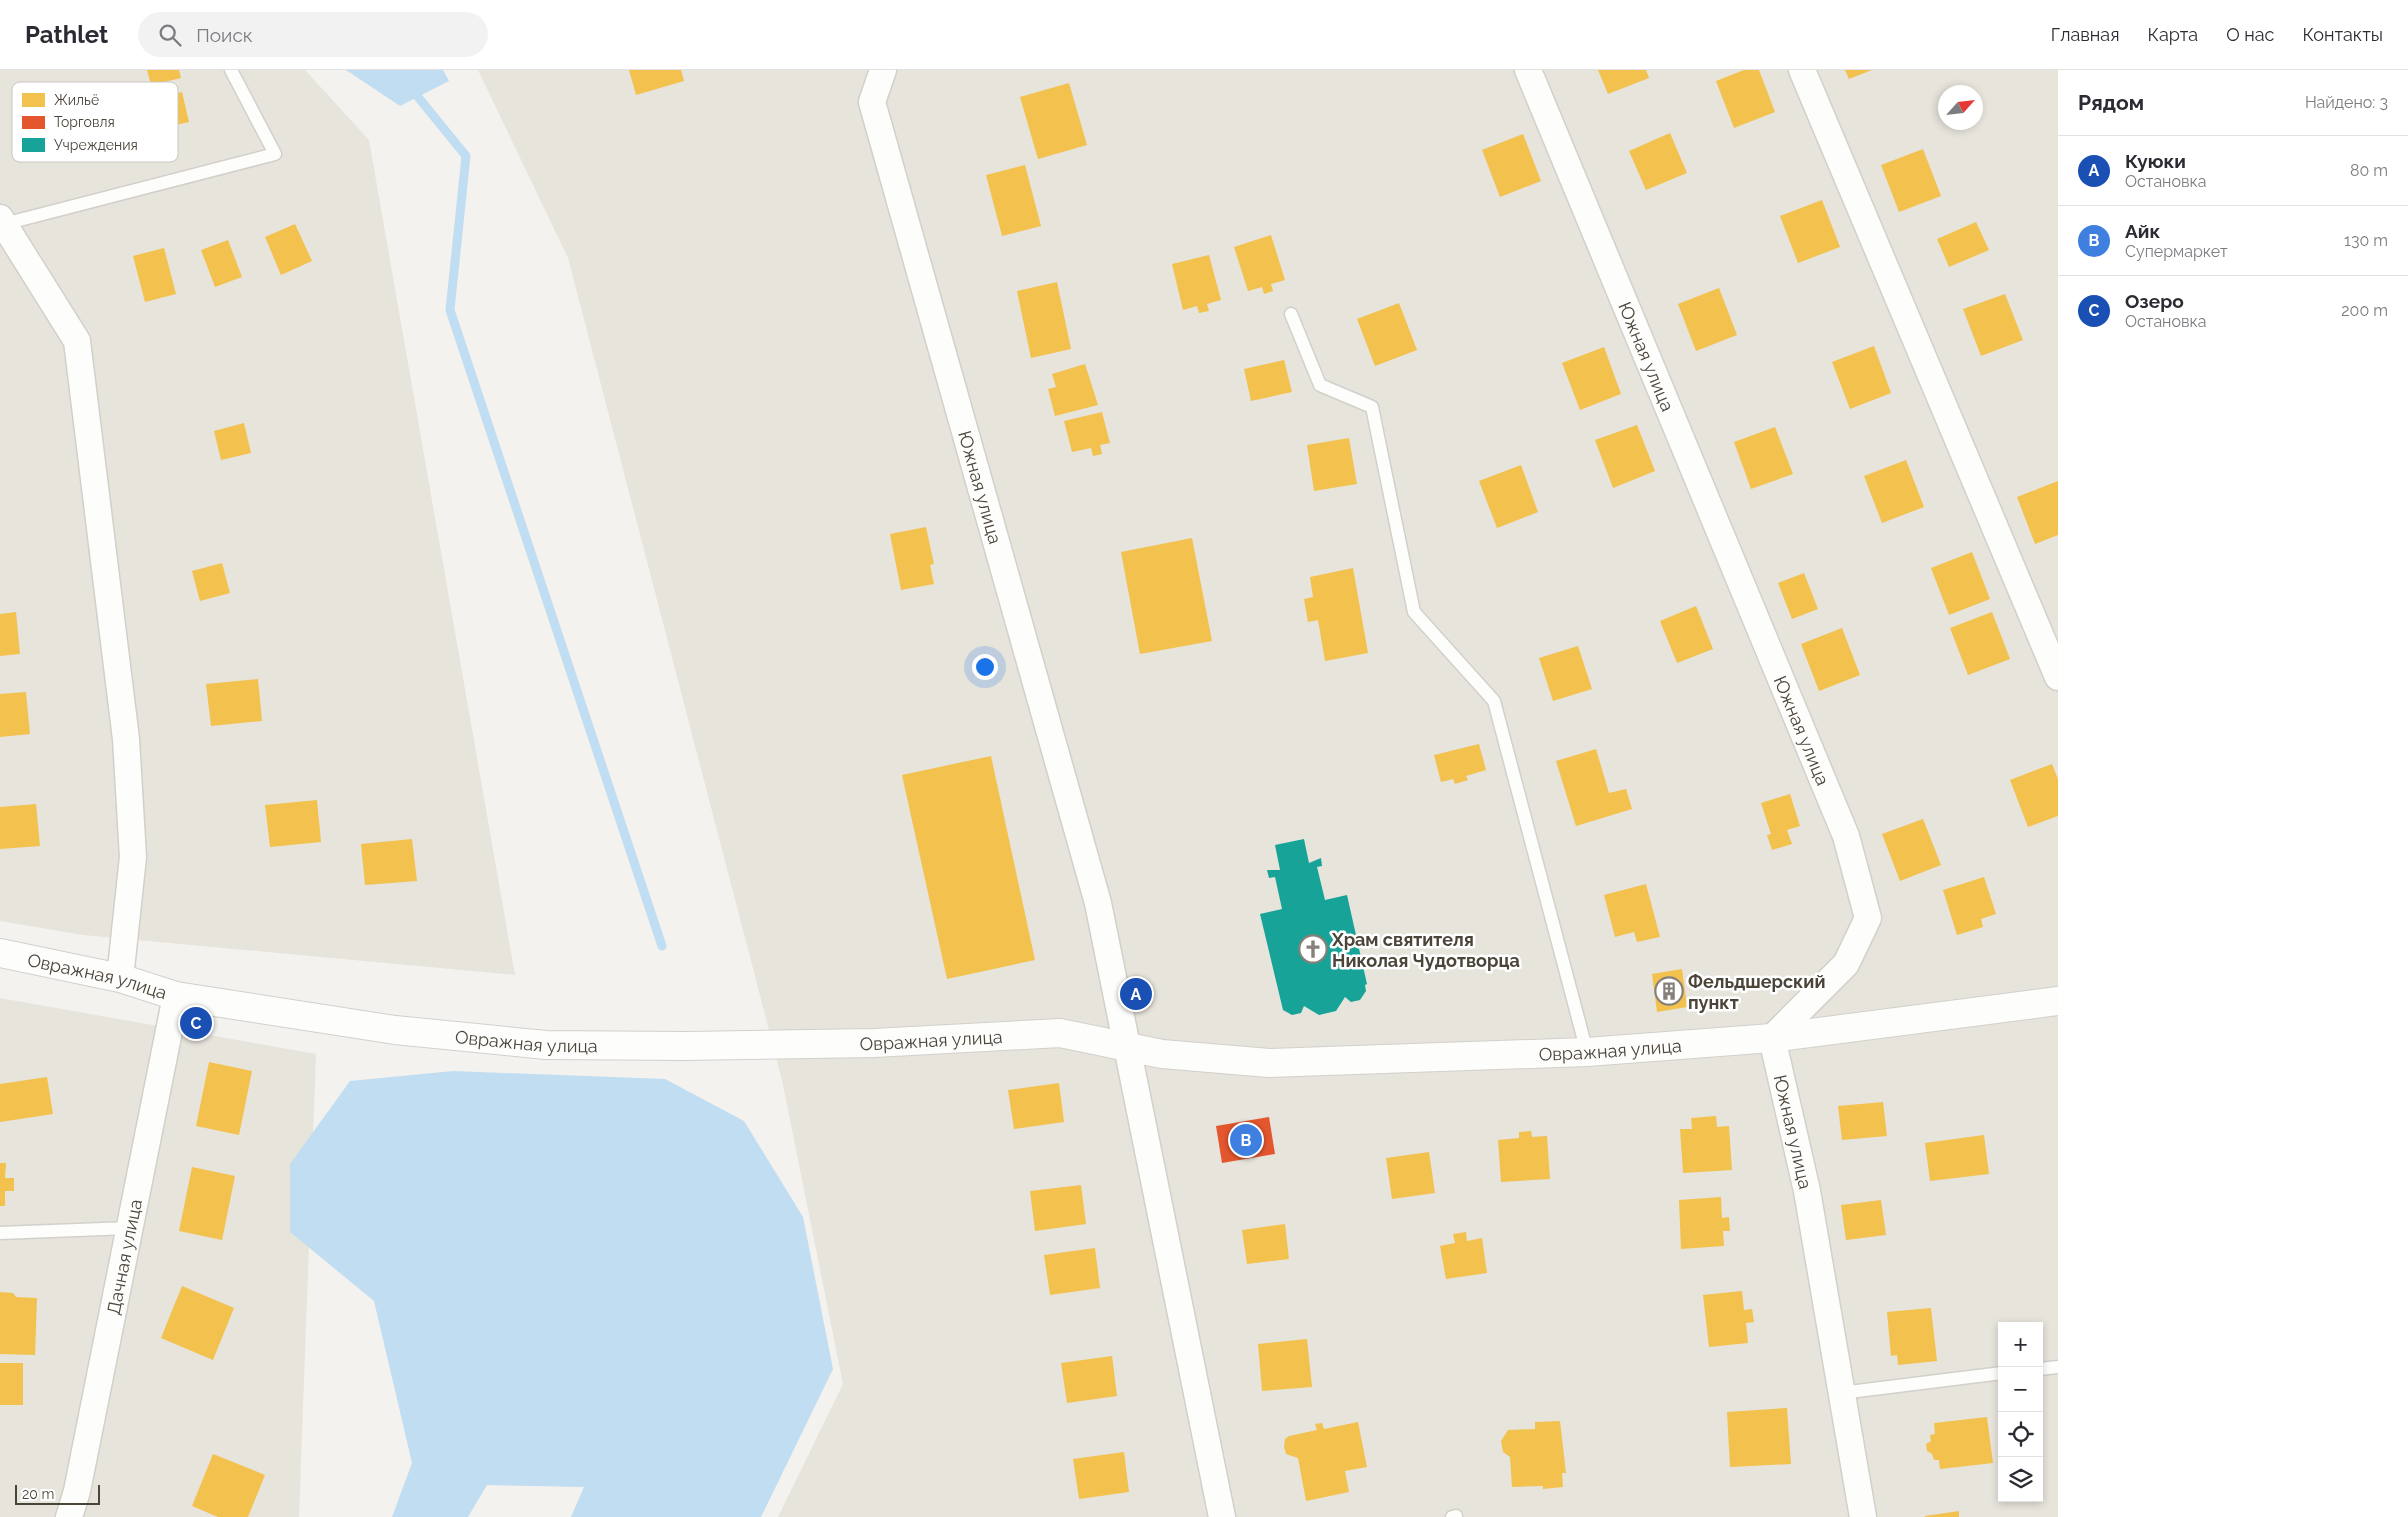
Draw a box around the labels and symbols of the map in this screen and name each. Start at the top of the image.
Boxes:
legend [12,82,178,162]
north arrow [1938,85,1983,130]
text: Жильё [54,92,99,108]
text: Торговля [54,114,115,130]
text: Учреждения [54,137,138,153]
street label: Южная улица [1615,298,1679,414]
street label: Южная улица [955,428,1007,546]
your location [972,654,998,680]
street label: Южная улица [1770,673,1834,788]
place label: Храм святителя Николая Чудотворца [1331,929,1520,971]
church icon: Храм святителя Николая Чудотворца [1298,934,1328,964]
street label: Овражная улица [26,949,170,1003]
place label: Фельдшерский пункт [1688,971,1825,1013]
pin: A [1120,975,1152,1013]
building icon: Фельдшерский пункт [1654,976,1684,1006]
pin: C [180,1004,212,1042]
street label: Овражная улица [454,1026,598,1056]
street label: Овражная улица [860,1026,1003,1054]
street label: Овражная улица [1538,1034,1682,1064]
street label: Южная улица [1770,1072,1817,1191]
pin: B [1230,1121,1262,1159]
street label: Дачная улица [102,1197,146,1316]
scale bar [15,1482,100,1505]

